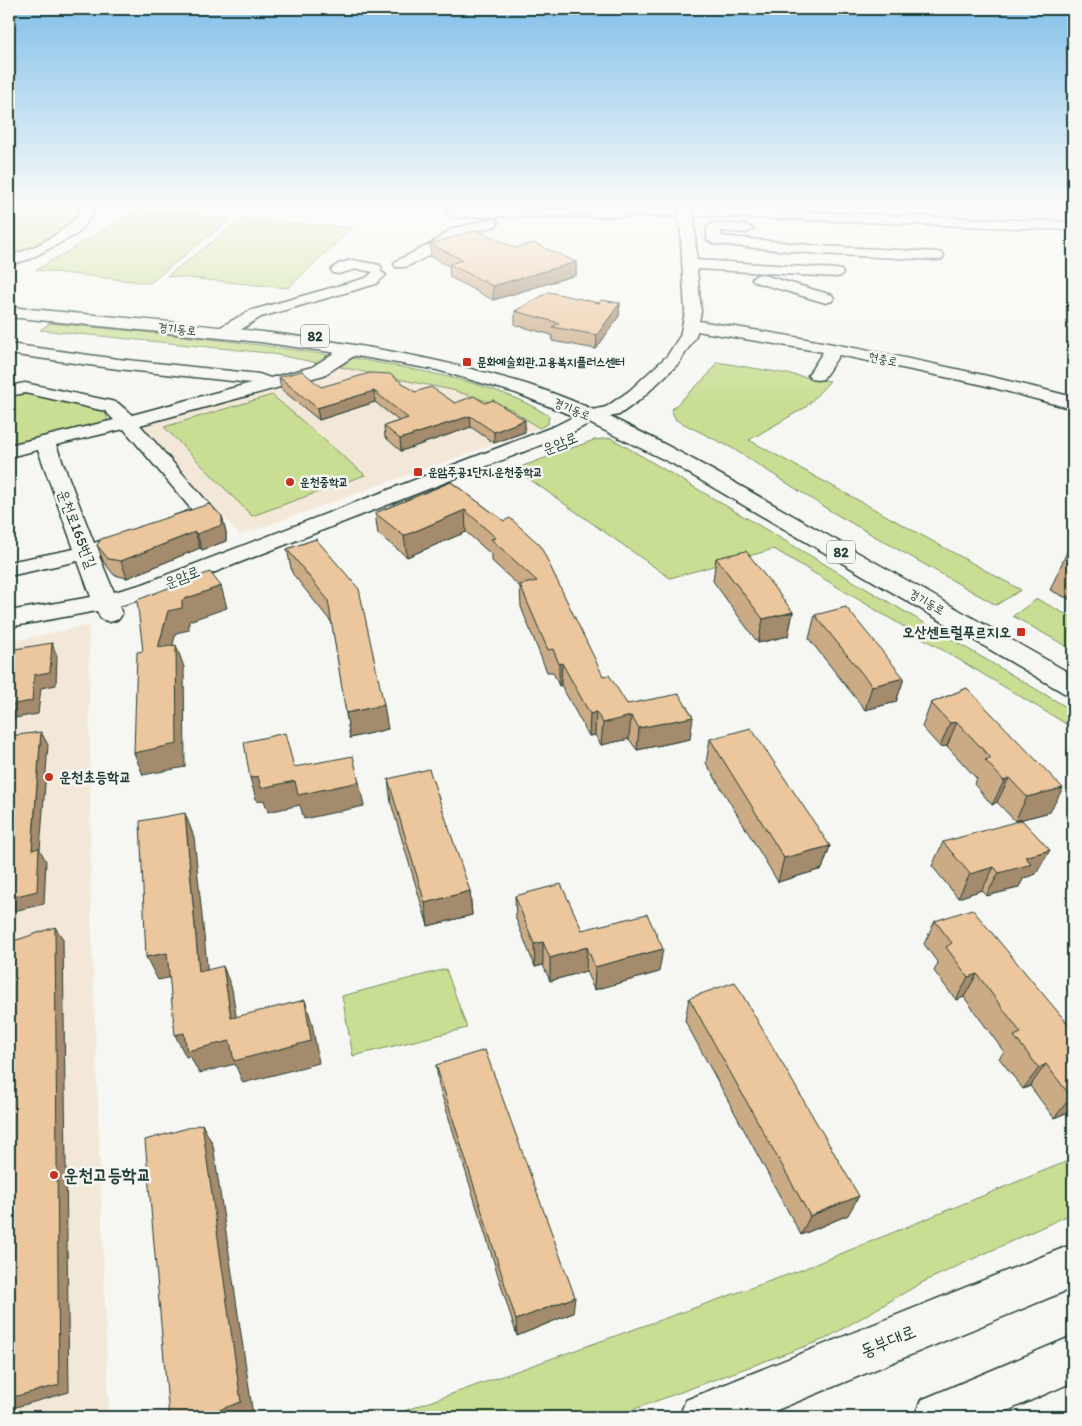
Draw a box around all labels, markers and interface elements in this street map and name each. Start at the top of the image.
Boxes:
street label: 경기동로 [157,320,197,338]
road number: 82 [301,324,329,348]
street label: 현충로 [867,349,899,369]
place label: 문화예술회관.고용복지플러스센터 [477,355,625,369]
marker: 문화예술회관.고용복지플러스센터 [461,356,473,368]
street label: 경기동로 [551,395,593,423]
street label: 운암로 [540,428,580,458]
place label: 운암주공1단지.운천중학교 [428,465,543,479]
marker: 운암주공1단지.운천중학교 [412,466,424,478]
place label: 운천중학교 [300,475,348,489]
marker: 운천중학교 [284,476,296,488]
street label: 운천로165번길 [54,487,100,571]
road number: 82 [827,540,855,564]
street label: 운암로 [162,562,202,592]
street label: 경기동로 [907,586,947,618]
place label: 오산센트럴푸르지오 [902,623,1011,641]
marker: 오산센트럴푸르지오 [1015,626,1027,638]
place label: 운천초등학교 [59,768,131,786]
marker: 운천초등학교 [43,771,55,783]
place label: 운천고등학교 [64,1164,151,1186]
marker: 운천고등학교 [48,1169,60,1181]
street label: 동부대로 [857,1320,919,1362]

